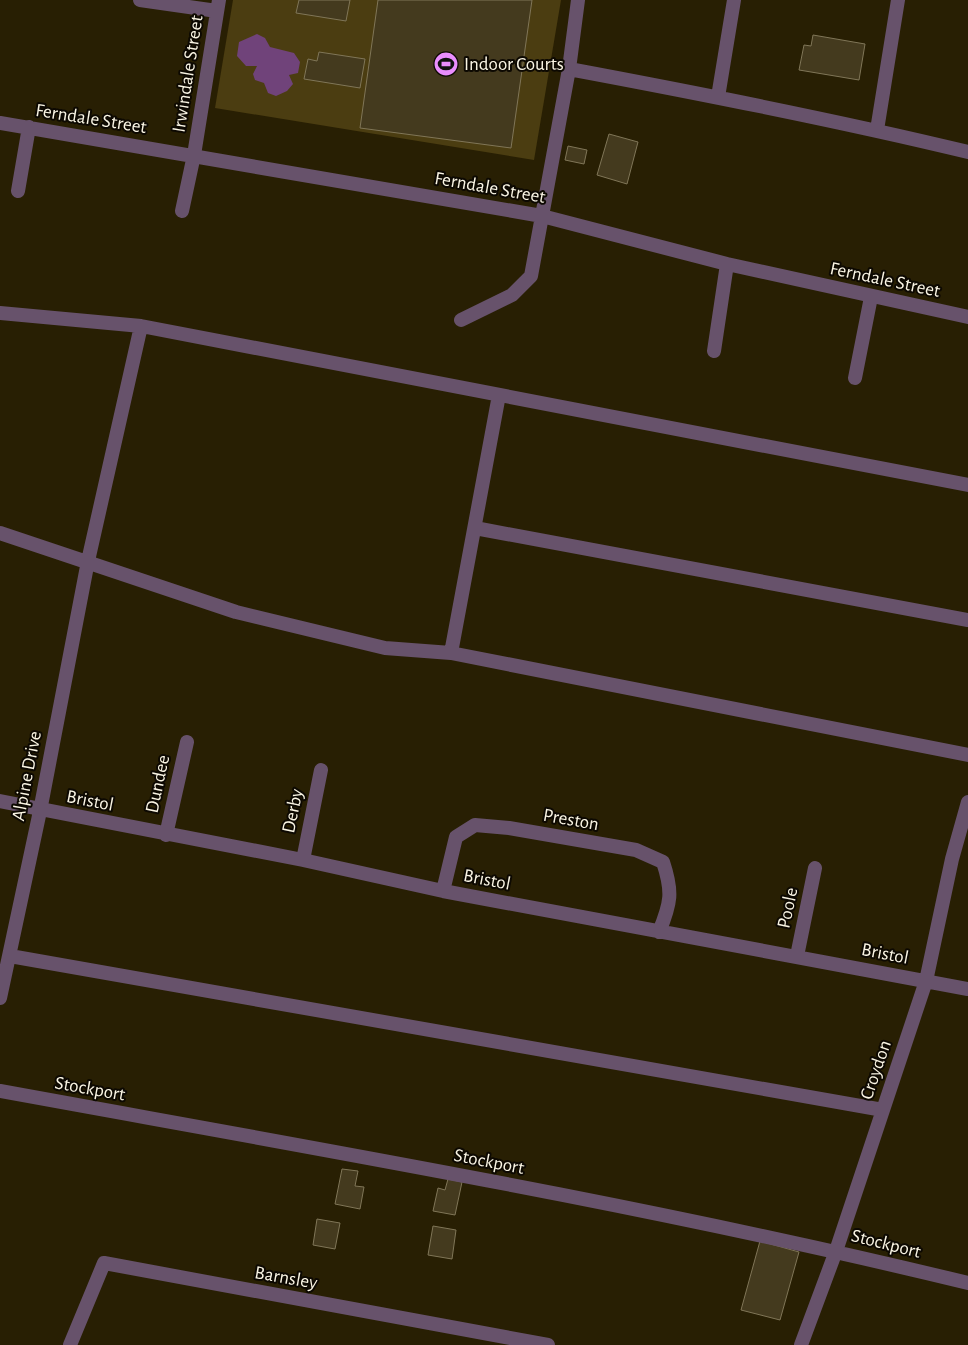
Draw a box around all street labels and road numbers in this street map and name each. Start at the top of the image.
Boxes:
street label: Irwindale Street [169,14,207,134]
street label: Ferndale Street [34,101,148,137]
street label: Ferndale Street [433,169,547,207]
street label: Ferndale Street [828,259,942,301]
street label: Alpine Drive [9,729,45,823]
street label: Dundee [143,753,173,815]
street label: Bristol [65,787,115,815]
street label: Derby [279,787,307,835]
street label: Preston [542,806,600,834]
street label: Bristol [462,866,512,894]
street label: Poole [774,886,802,930]
street label: Bristol [860,940,910,968]
street label: Croydon [857,1038,895,1102]
street label: Stockport [53,1073,127,1105]
street label: Stockport [452,1146,526,1178]
street label: Stockport [849,1226,923,1262]
street label: Barnsley [253,1263,319,1293]

